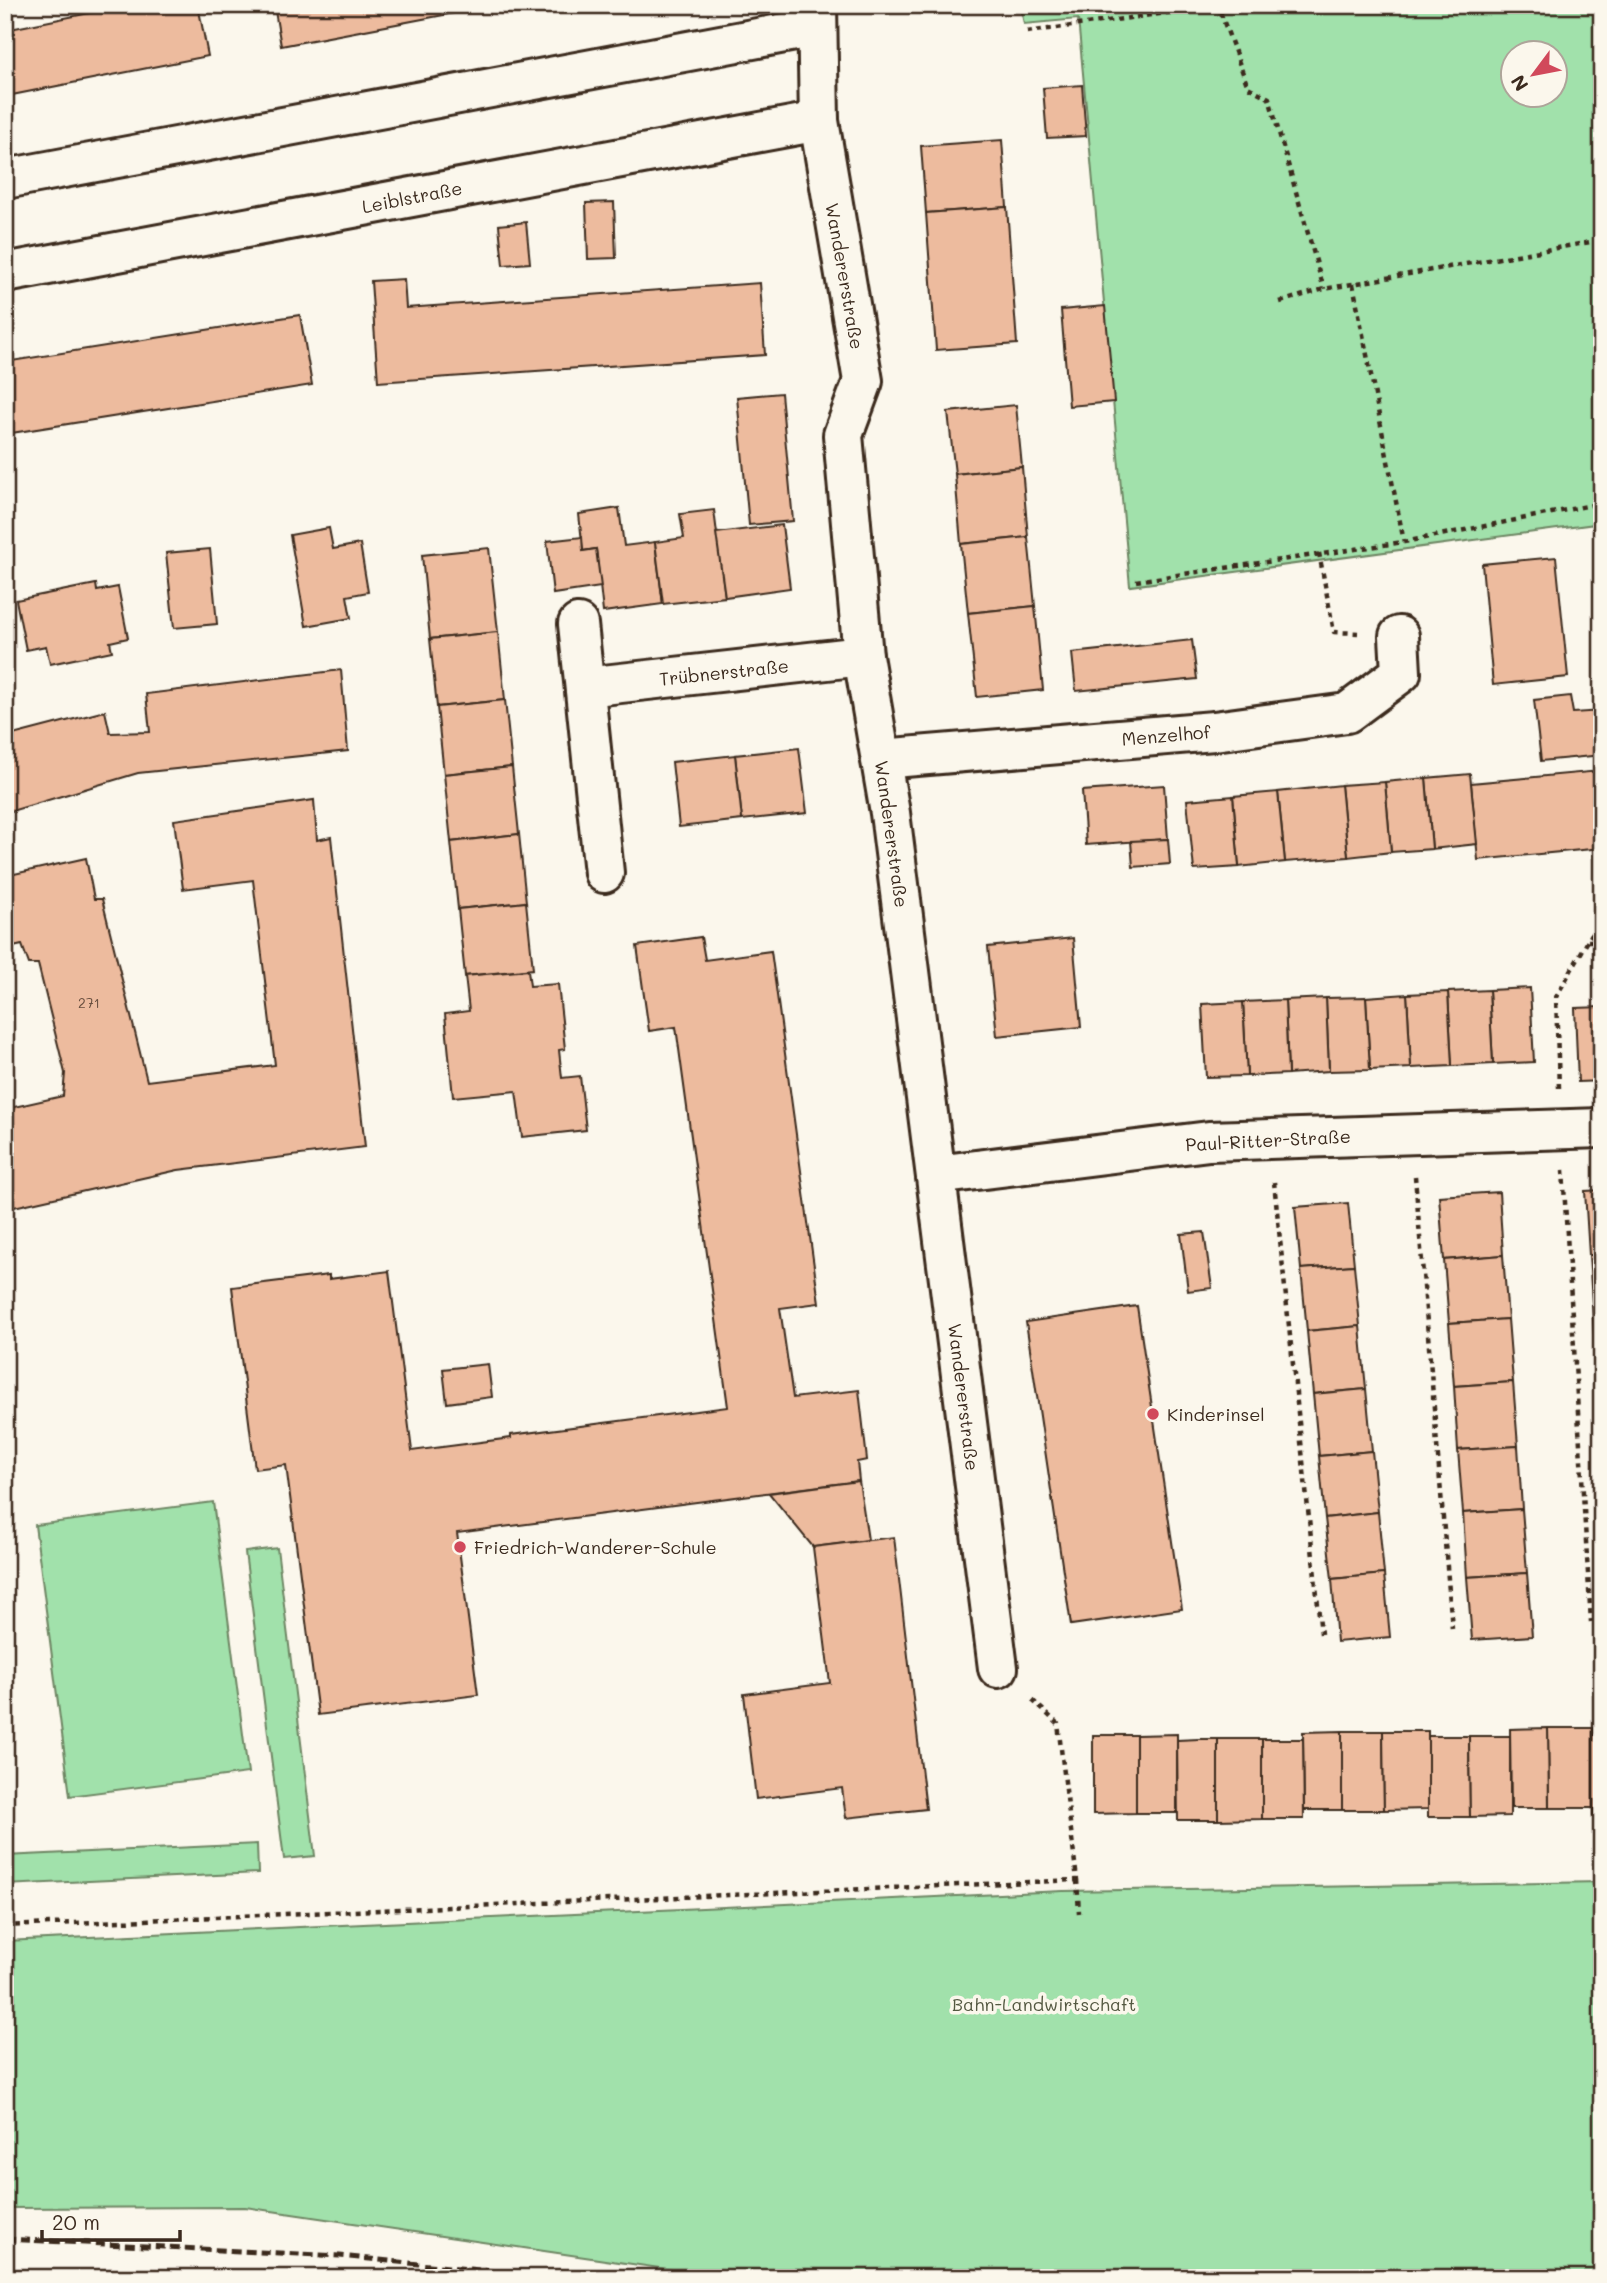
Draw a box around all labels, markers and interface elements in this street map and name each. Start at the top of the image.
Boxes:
north arrow [1498,38,1568,108]
text: N [1505,71,1534,96]
street label: Leiblstraße [360,176,464,218]
street label: Wandererstraße [820,201,870,351]
street label: Trübnerstraße [658,653,790,691]
street label: Menzelhof [1121,719,1212,751]
street label: Wandererstraße [870,759,914,909]
house number: 271 [78,993,100,1012]
street label: Paul-Ritter-Straße [1185,1124,1351,1156]
street label: Wandererstraße [943,1322,985,1472]
place label: Kinderinsel [1167,1402,1265,1426]
marker: Kinderinsel [1145,1406,1161,1422]
place label: Friedrich-Wanderer-Schule [474,1535,717,1559]
marker: Friedrich-Wanderer-Schule [452,1539,468,1555]
park label: Bahn-Landwirtschaft [952,1992,1136,2016]
scale bar [42,2199,180,2243]
text: 20 m [52,2208,100,2235]

